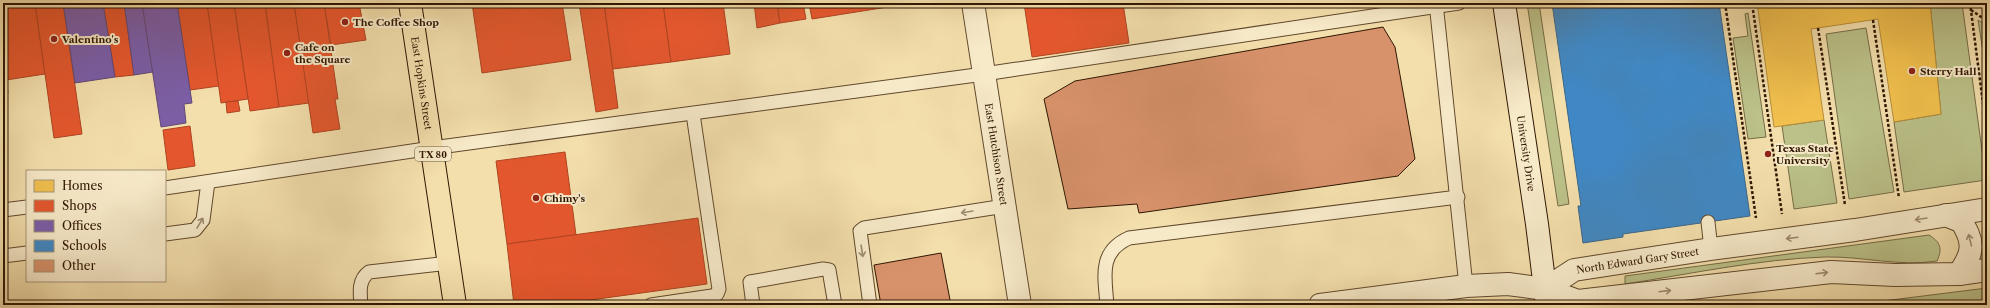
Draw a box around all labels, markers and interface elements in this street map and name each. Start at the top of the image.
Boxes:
place label: The Coffee Shop [353,16,439,29]
marker: The Coffee Shop [340,17,350,27]
place label: Valentino's [61,33,119,46]
marker: Valentino's [49,34,59,44]
street label: East Hopkins Street [409,36,435,131]
place label: Cafe on the Square [295,41,351,66]
marker: Cafe on the Square [282,48,292,58]
place label: Sterry Hall [1920,65,1977,78]
marker: Sterry Hall [1907,66,1917,76]
street label: East Hutchison Street [982,102,1011,207]
street label: University Drive [1514,115,1539,193]
place label: Texas State University [1776,142,1834,167]
road number: TX 80 [415,147,451,161]
marker: Texas State University [1763,149,1773,159]
legend [26,170,166,282]
text: Homes [62,178,102,193]
place label: Chimy's [544,192,585,205]
marker: Chimy's [531,193,541,203]
text: Shops [62,198,97,213]
one-way arrow [961,208,974,216]
one-way arrow [1915,215,1928,223]
one-way arrow [196,217,204,229]
text: Offices [62,218,102,233]
one-way arrow [1786,234,1799,242]
one-way arrow [1965,234,1973,247]
text: Schools [62,238,107,253]
one-way arrow [858,244,866,257]
street label: North Edward Gary Street [1575,244,1700,276]
text: Other [62,258,96,273]
one-way arrow [1815,269,1828,277]
one-way arrow [1658,287,1671,295]

